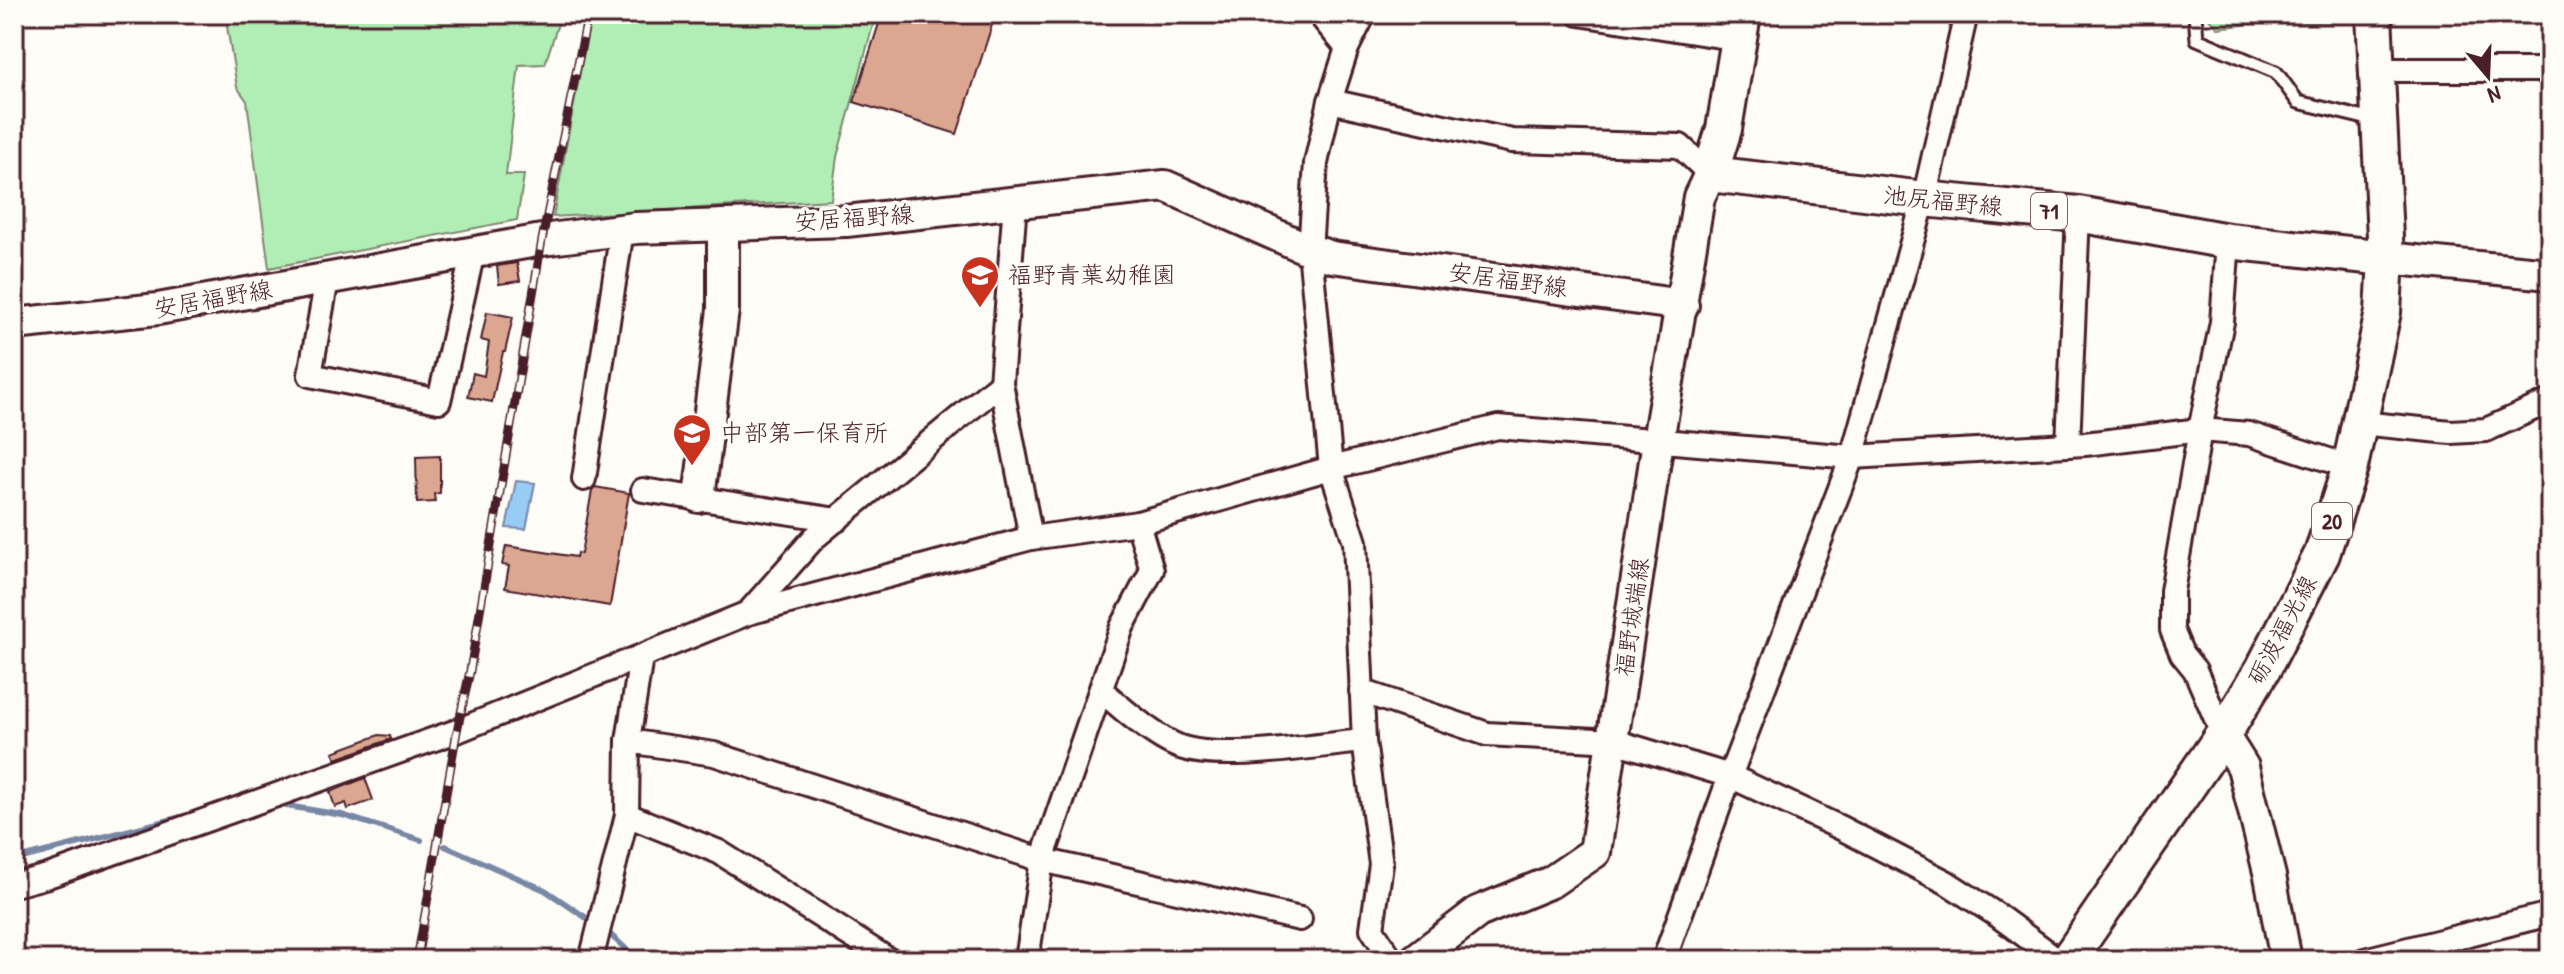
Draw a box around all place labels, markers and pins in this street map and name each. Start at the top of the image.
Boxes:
school or university icon: 福野青葉幼稚園 [959,254,1001,309]
place label: 福野青葉幼稚園 [1008,258,1176,290]
school or university icon: 中部第一保育所 [671,412,713,467]
place label: 中部第一保育所 [720,416,888,448]

